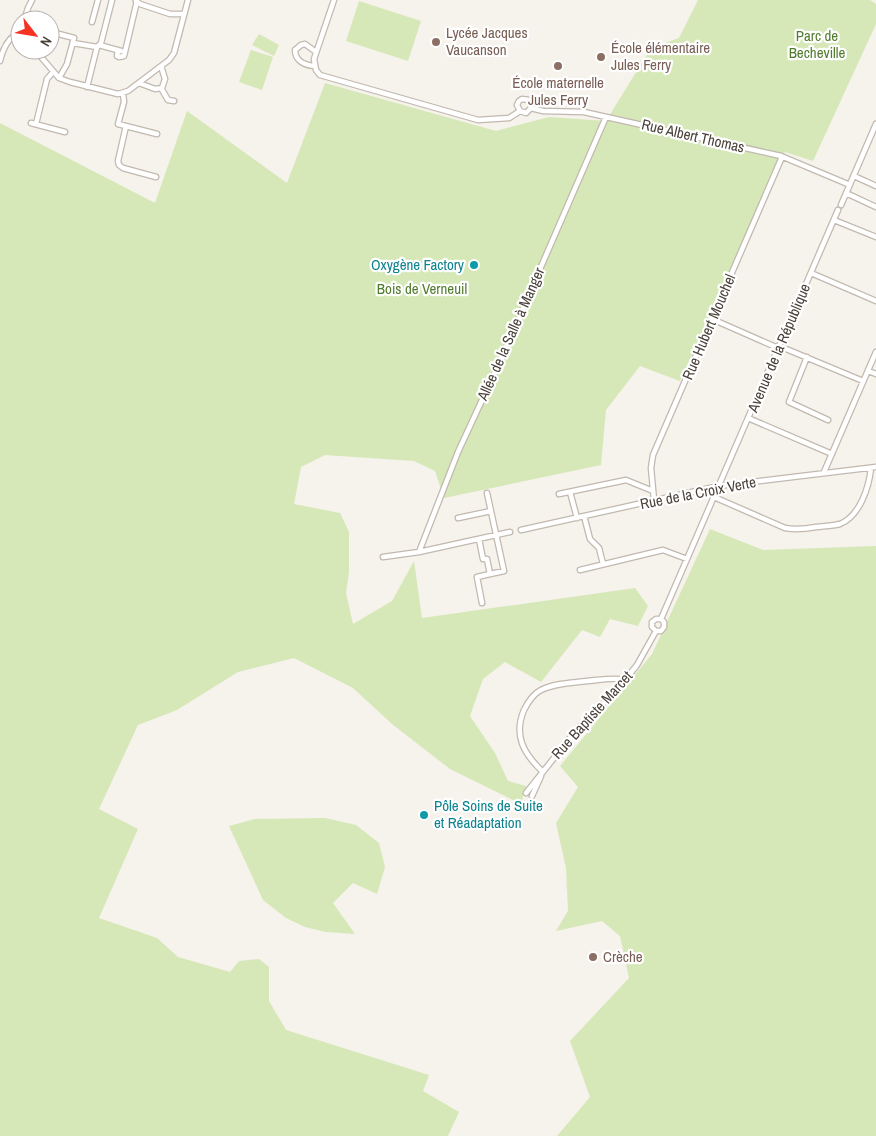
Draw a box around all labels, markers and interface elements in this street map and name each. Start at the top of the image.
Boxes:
north arrow [10,10,60,60]
place label: Lycée Jacques Vaucanson [446,22,528,60]
park label: Parc de Becheville [789,25,846,63]
text: N [36,34,56,50]
marker: Lycée Jacques Vaucanson [430,36,442,48]
place label: École élémentaire Jules Ferry [611,37,710,75]
marker: École élémentaire Jules Ferry [595,51,607,63]
marker: École maternelle Jules Ferry [552,60,564,72]
place label: École maternelle Jules Ferry [512,72,604,110]
street label: Rue Albert Thomas [640,113,747,158]
place label: Oxygène Factory [371,254,465,275]
marker: Oxygène Factory [468,259,480,271]
street label: Allée de la Salle à Manger [471,264,549,405]
street label: Rue Hubert Mouchel [677,271,740,383]
park label: Bois de Verneuil [377,278,467,299]
street label: Avenue de la République [742,280,815,416]
street label: Rue de la Croix Verte [638,471,758,514]
street label: Rue Baptiste Marcet [546,666,637,763]
place label: Pôle Soins de Suite et Réadaptation [434,795,543,833]
marker: Pôle Soins de Suite et Réadaptation [418,809,430,821]
place label: Crèche [603,946,643,967]
marker: Crèche [587,951,599,963]

